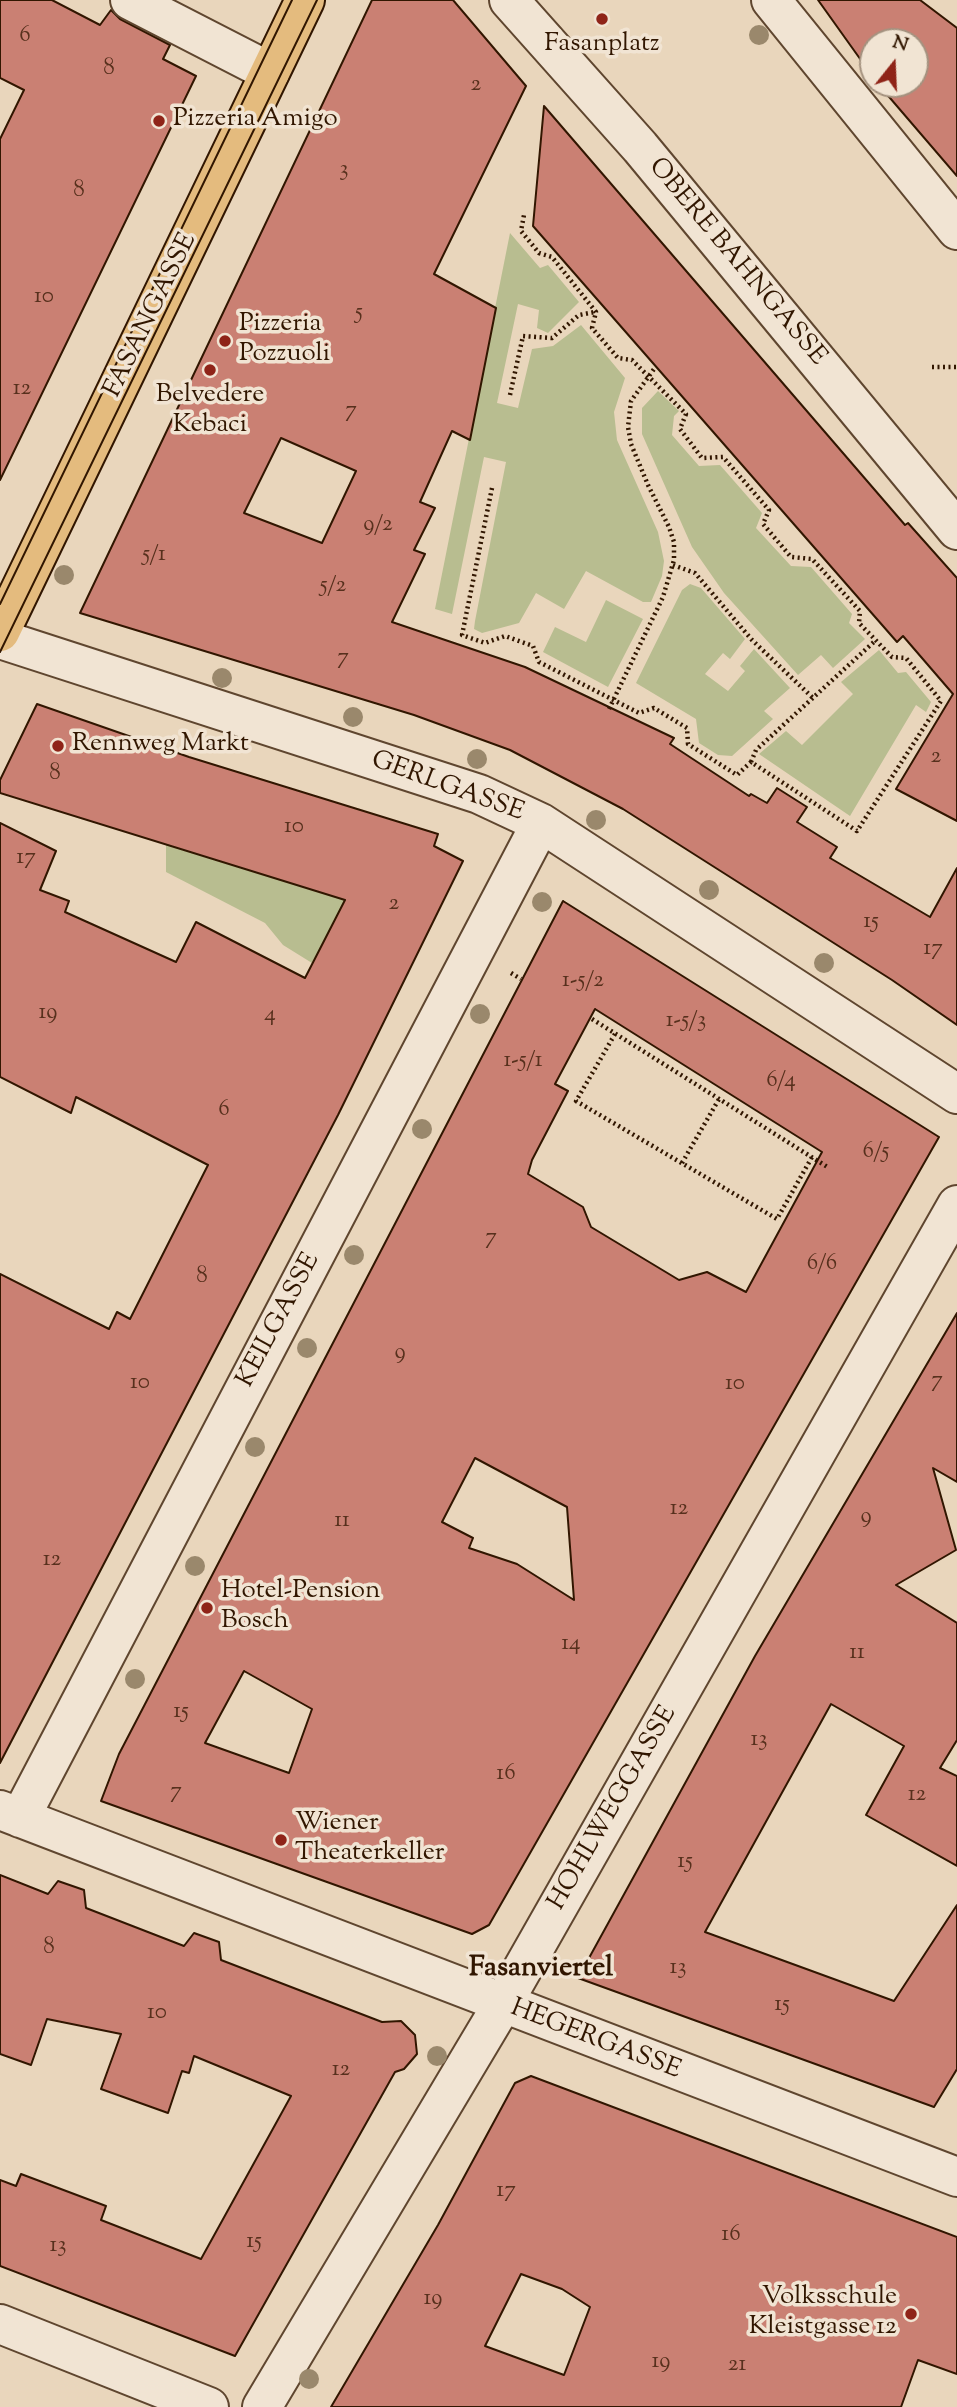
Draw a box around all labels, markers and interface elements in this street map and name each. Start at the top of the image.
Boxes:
marker: Fasanplatz [594,11,610,27]
house number: 6 [19,23,31,51]
north arrow [859,28,929,98]
text: N [889,29,911,60]
place label: Fasanplatz [544,30,660,62]
house number: 8 [103,56,115,84]
house number: 2 [471,72,481,100]
place label: Pizzeria Amigo [173,105,338,137]
marker: Pizzeria Amigo [151,113,167,129]
street label: OBERE BAHNGASSE [640,153,832,373]
house number: 3 [339,157,349,185]
house number: 8 [73,178,85,206]
street label: FASANGASSE [99,229,205,403]
house number: 10 [34,284,54,312]
house number: 5 [355,300,363,328]
place label: Pizzeria Pozzuoli [239,310,330,372]
marker: Pizzeria Pozzuoli [217,333,233,349]
marker: Belvedere Kebaci [202,362,218,378]
house number: 12 [13,376,31,404]
place label: Belvedere Kebaci [156,381,264,442]
house number: 7 [345,398,357,426]
house number: 9/2 [363,512,393,540]
house number: 5/1 [142,542,166,570]
house number: 5/2 [320,573,346,601]
house number: 7 [337,645,349,673]
place label: Rennweg Markt [72,730,249,762]
marker: Rennweg Markt [50,738,66,754]
house number: 2 [931,744,941,772]
street label: GERLGASSE [366,746,528,830]
house number: 8 [49,761,61,789]
house number: 10 [284,814,304,842]
house number: 17 [16,845,36,873]
house number: 2 [389,891,399,919]
house number: 15 [863,909,879,937]
house number: 17 [923,936,943,964]
house number: 1-5/2 [562,968,604,996]
house number: 19 [39,1000,57,1028]
house number: 4 [264,1002,276,1030]
house number: 1-5/3 [666,1008,706,1036]
house number: 1-5/1 [503,1048,543,1076]
house number: 6/4 [766,1068,796,1096]
house number: 6 [218,1097,230,1125]
house number: 6/5 [863,1139,889,1167]
house number: 7 [485,1225,497,1253]
street label: KEILGASSE [232,1249,328,1393]
house number: 6/6 [807,1251,837,1279]
house number: 8 [196,1264,208,1292]
house number: 9 [394,1340,406,1368]
house number: 7 [931,1368,943,1396]
house number: 10 [130,1370,150,1398]
house number: 10 [725,1371,745,1399]
house number: 12 [670,1496,688,1524]
house number: 9 [860,1504,872,1532]
house number: 11 [334,1508,350,1536]
house number: 12 [43,1547,61,1575]
place label: Hotel-Pension Bosch [221,1577,380,1638]
marker: Hotel-Pension Bosch [199,1600,215,1616]
house number: 14 [561,1631,581,1659]
house number: 11 [849,1640,865,1668]
house number: 15 [173,1699,189,1727]
street label: HOHLWEGGASSE [543,1701,685,1917]
house number: 13 [750,1727,768,1755]
house number: 16 [496,1761,516,1789]
house number: 7 [170,1779,182,1807]
house number: 12 [908,1782,926,1810]
place label: Wiener Theaterkeller [295,1809,445,1870]
marker: Wiener Theaterkeller [273,1832,289,1848]
house number: 15 [677,1849,693,1877]
house number: 8 [43,1935,55,1963]
district label: Fasanviertel [469,1953,613,1987]
house number: 13 [669,1955,687,1983]
house number: 15 [774,1992,790,2020]
street label: HEGERGASSE [505,1994,685,2088]
house number: 10 [147,2000,167,2028]
house number: 12 [332,2057,350,2085]
house number: 17 [496,2178,516,2206]
house number: 16 [721,2222,741,2250]
house number: 15 [246,2229,262,2257]
house number: 13 [49,2233,67,2261]
place label: Volksschule Kleistgasse 12 [749,2283,897,2344]
house number: 19 [424,2286,442,2314]
marker: Volksschule Kleistgasse 12 [903,2306,919,2322]
house number: 19 [652,2349,670,2377]
house number: 21 [728,2352,746,2380]

